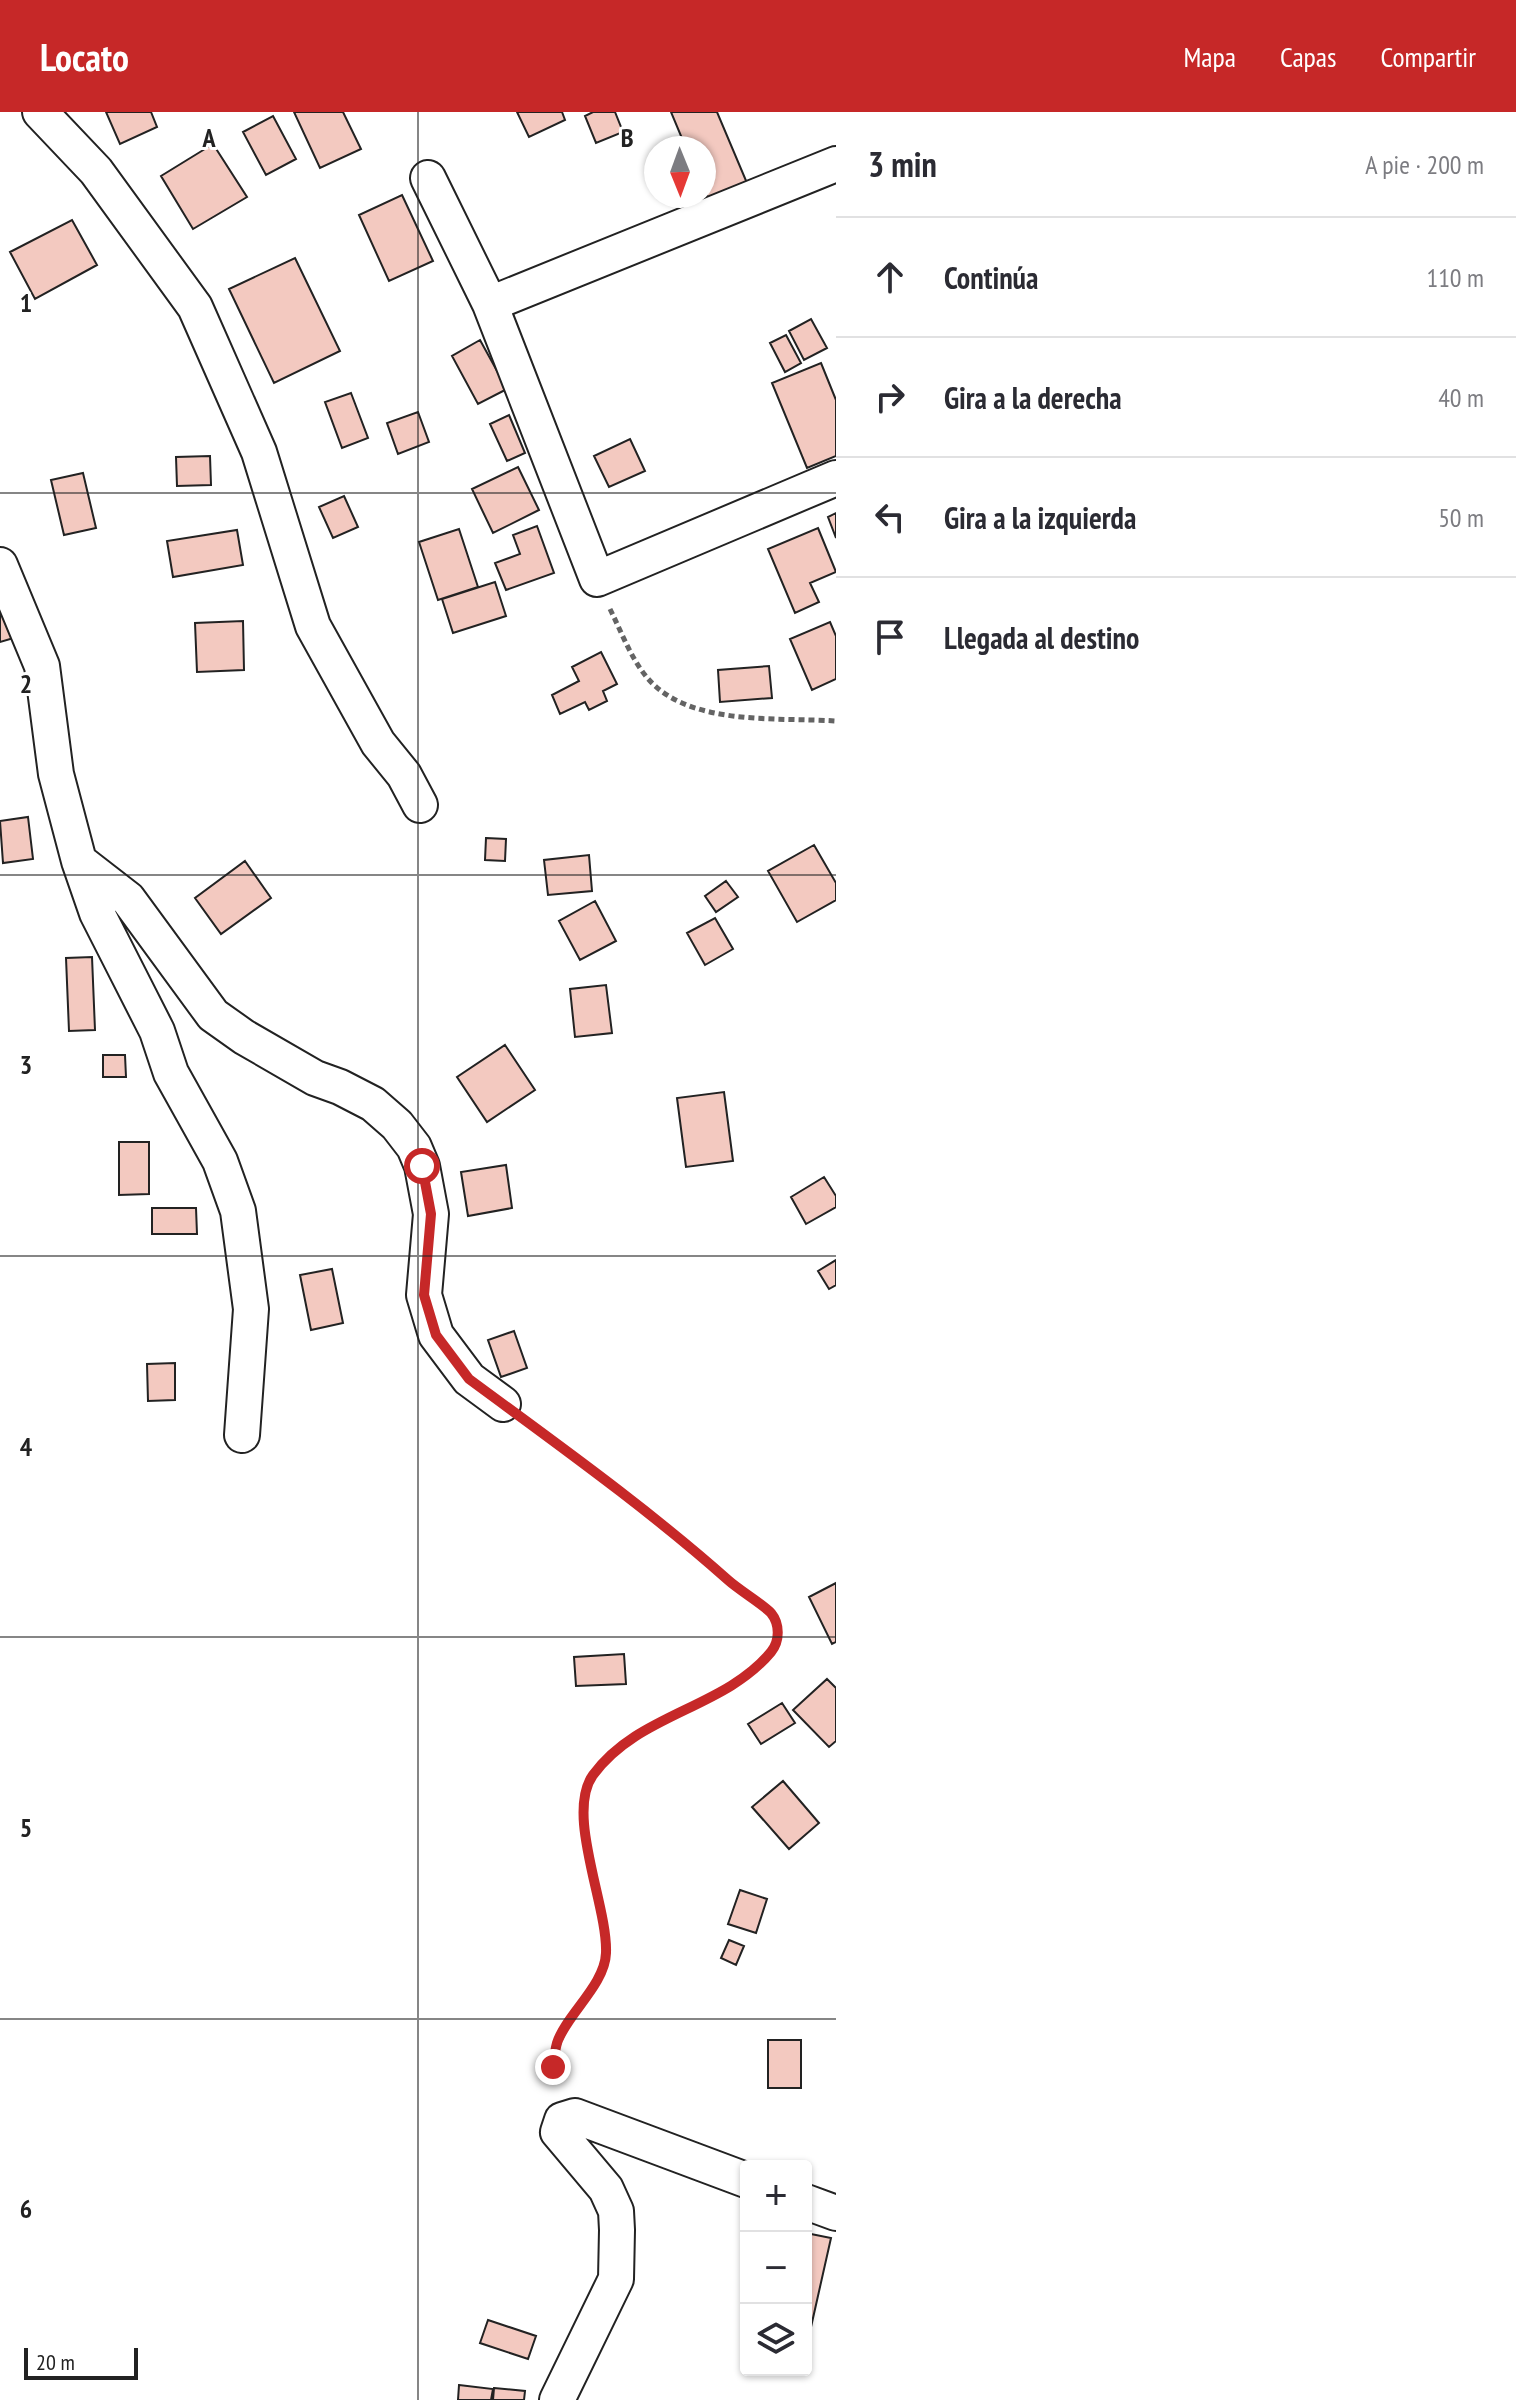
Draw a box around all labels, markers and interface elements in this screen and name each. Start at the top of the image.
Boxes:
text: Locato [40,32,129,81]
text: Mapa [1184,38,1236,75]
text: Capas [1280,38,1336,75]
text: Compartir [1380,38,1476,75]
text: A [201,121,216,154]
text: B [621,121,634,154]
north arrow [644,136,716,208]
text: 3 min [868,142,937,186]
text: A pie · 200 m [1365,148,1484,181]
icon: ahead [868,255,912,299]
text: Continúa [944,258,1038,297]
text: 110 m [1426,261,1484,294]
text: 1 [20,286,32,319]
icon: right [868,375,912,419]
text: Gira a la derecha [944,378,1122,417]
text: 40 m [1438,381,1484,414]
icon: left [868,495,912,539]
text: Gira a la izquierda [944,498,1136,537]
text: 50 m [1438,501,1484,534]
icon: arrive [868,615,912,659]
text: Llegada al destino [944,618,1139,657]
text: 2 [20,667,32,700]
text: 3 [20,1048,32,1081]
route start [404,1148,440,1184]
text: 4 [20,1430,33,1463]
text: 5 [20,1811,32,1844]
route end [535,2049,571,2085]
map controls [740,2160,812,2376]
button: + [740,2160,812,2232]
text: 6 [20,2192,32,2225]
button: − [740,2232,812,2304]
button: layers [740,2304,812,2376]
scale bar [24,2344,138,2380]
text: 20 m [36,2348,75,2376]

